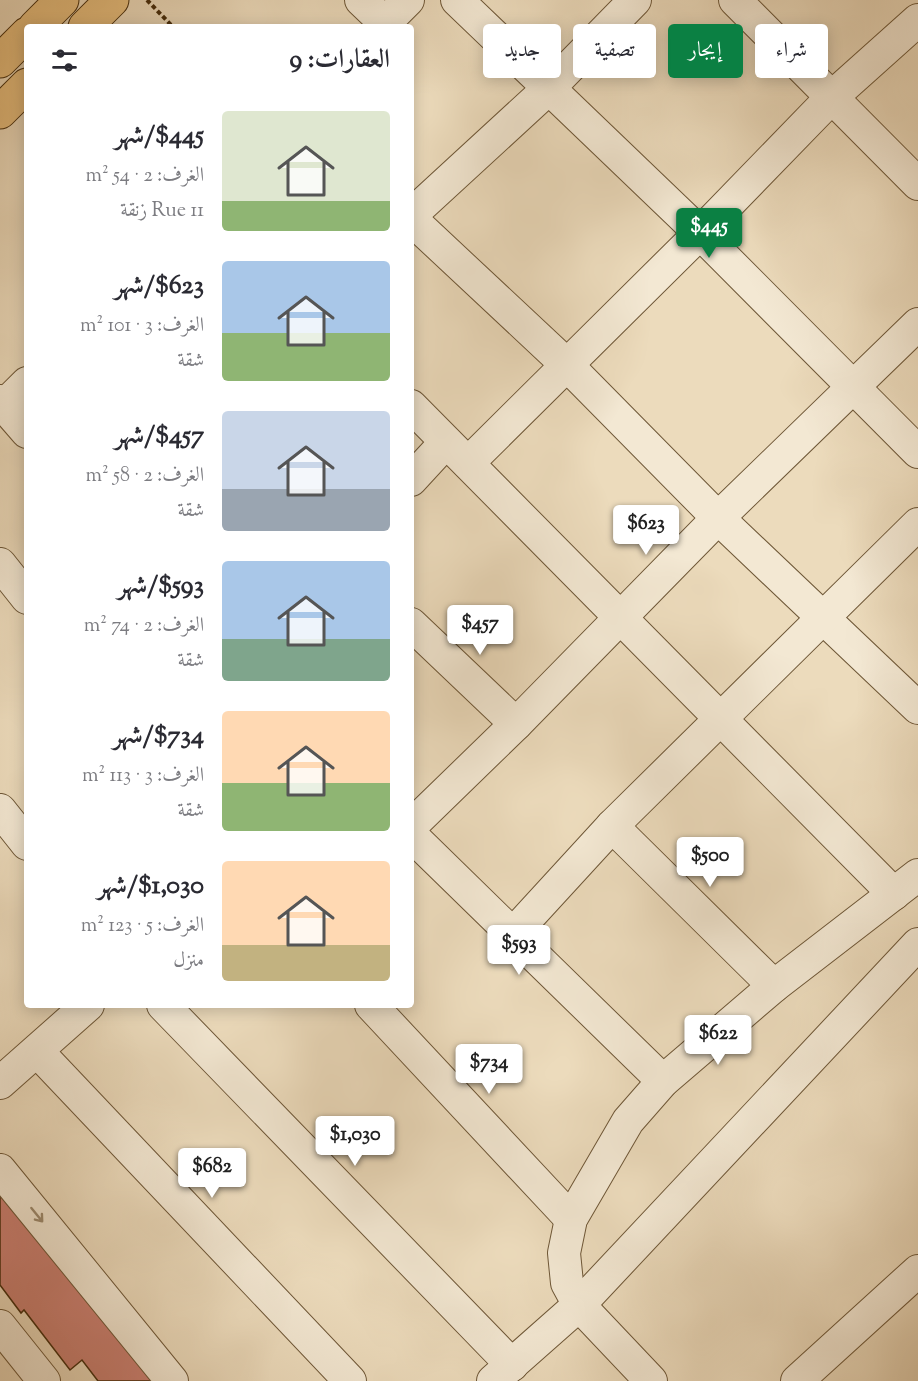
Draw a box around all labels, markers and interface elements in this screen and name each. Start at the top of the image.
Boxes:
chip: جديد [483,24,561,78]
chip: تصفية [573,24,656,78]
chip: إيجار [668,24,743,78]
chip: شراء [755,24,828,78]
text: العقارات: 9 [289,42,390,79]
icon: filters [48,44,81,77]
text: $445/شهر [114,118,204,155]
icon: home [270,135,342,207]
text: الغرف: 2 · 54 m² [85,162,204,191]
text: Rue 11 زنقة [120,197,204,226]
pin: $445 [673,208,745,259]
text: $445 [690,213,728,242]
text: $623/شهر [114,268,204,305]
icon: home [270,285,342,357]
text: الغرف: 3 · 101 m² [80,312,204,341]
text: شقة [178,347,204,376]
text: $457/شهر [114,418,204,455]
icon: home [270,435,342,507]
text: الغرف: 2 · 58 m² [86,462,204,491]
text: شقة [178,497,204,526]
pin: $623 [610,505,682,556]
text: $623 [627,510,665,539]
text: $593/شهر [117,568,204,605]
icon: home [270,585,342,657]
pin: $457 [444,605,516,656]
text: $457 [461,610,499,639]
text: الغرف: 2 · 74 m² [84,612,204,641]
text: شقة [178,647,204,676]
text: $734/شهر [113,718,204,755]
icon: home [270,735,342,807]
text: الغرف: 3 · 113 m² [82,762,204,791]
text: شقة [178,797,204,826]
pin: $500 [674,837,746,888]
text: $500 [691,842,729,871]
text: $1,030/شهر [97,868,204,905]
icon: home [270,885,342,957]
text: الغرف: 5 · 123 m² [81,912,204,941]
pin: $593 [483,925,555,976]
text: $593 [501,930,537,959]
text: منزل [173,947,204,976]
pin: $622 [682,1015,754,1066]
text: $622 [698,1020,738,1049]
pin: $734 [453,1044,525,1095]
text: $734 [470,1049,508,1078]
pin: $1,030 [306,1116,404,1167]
text: $1,030 [330,1121,380,1150]
pin: $682 [176,1148,248,1199]
text: $682 [192,1153,232,1182]
one-way arrow [30,1207,44,1222]

